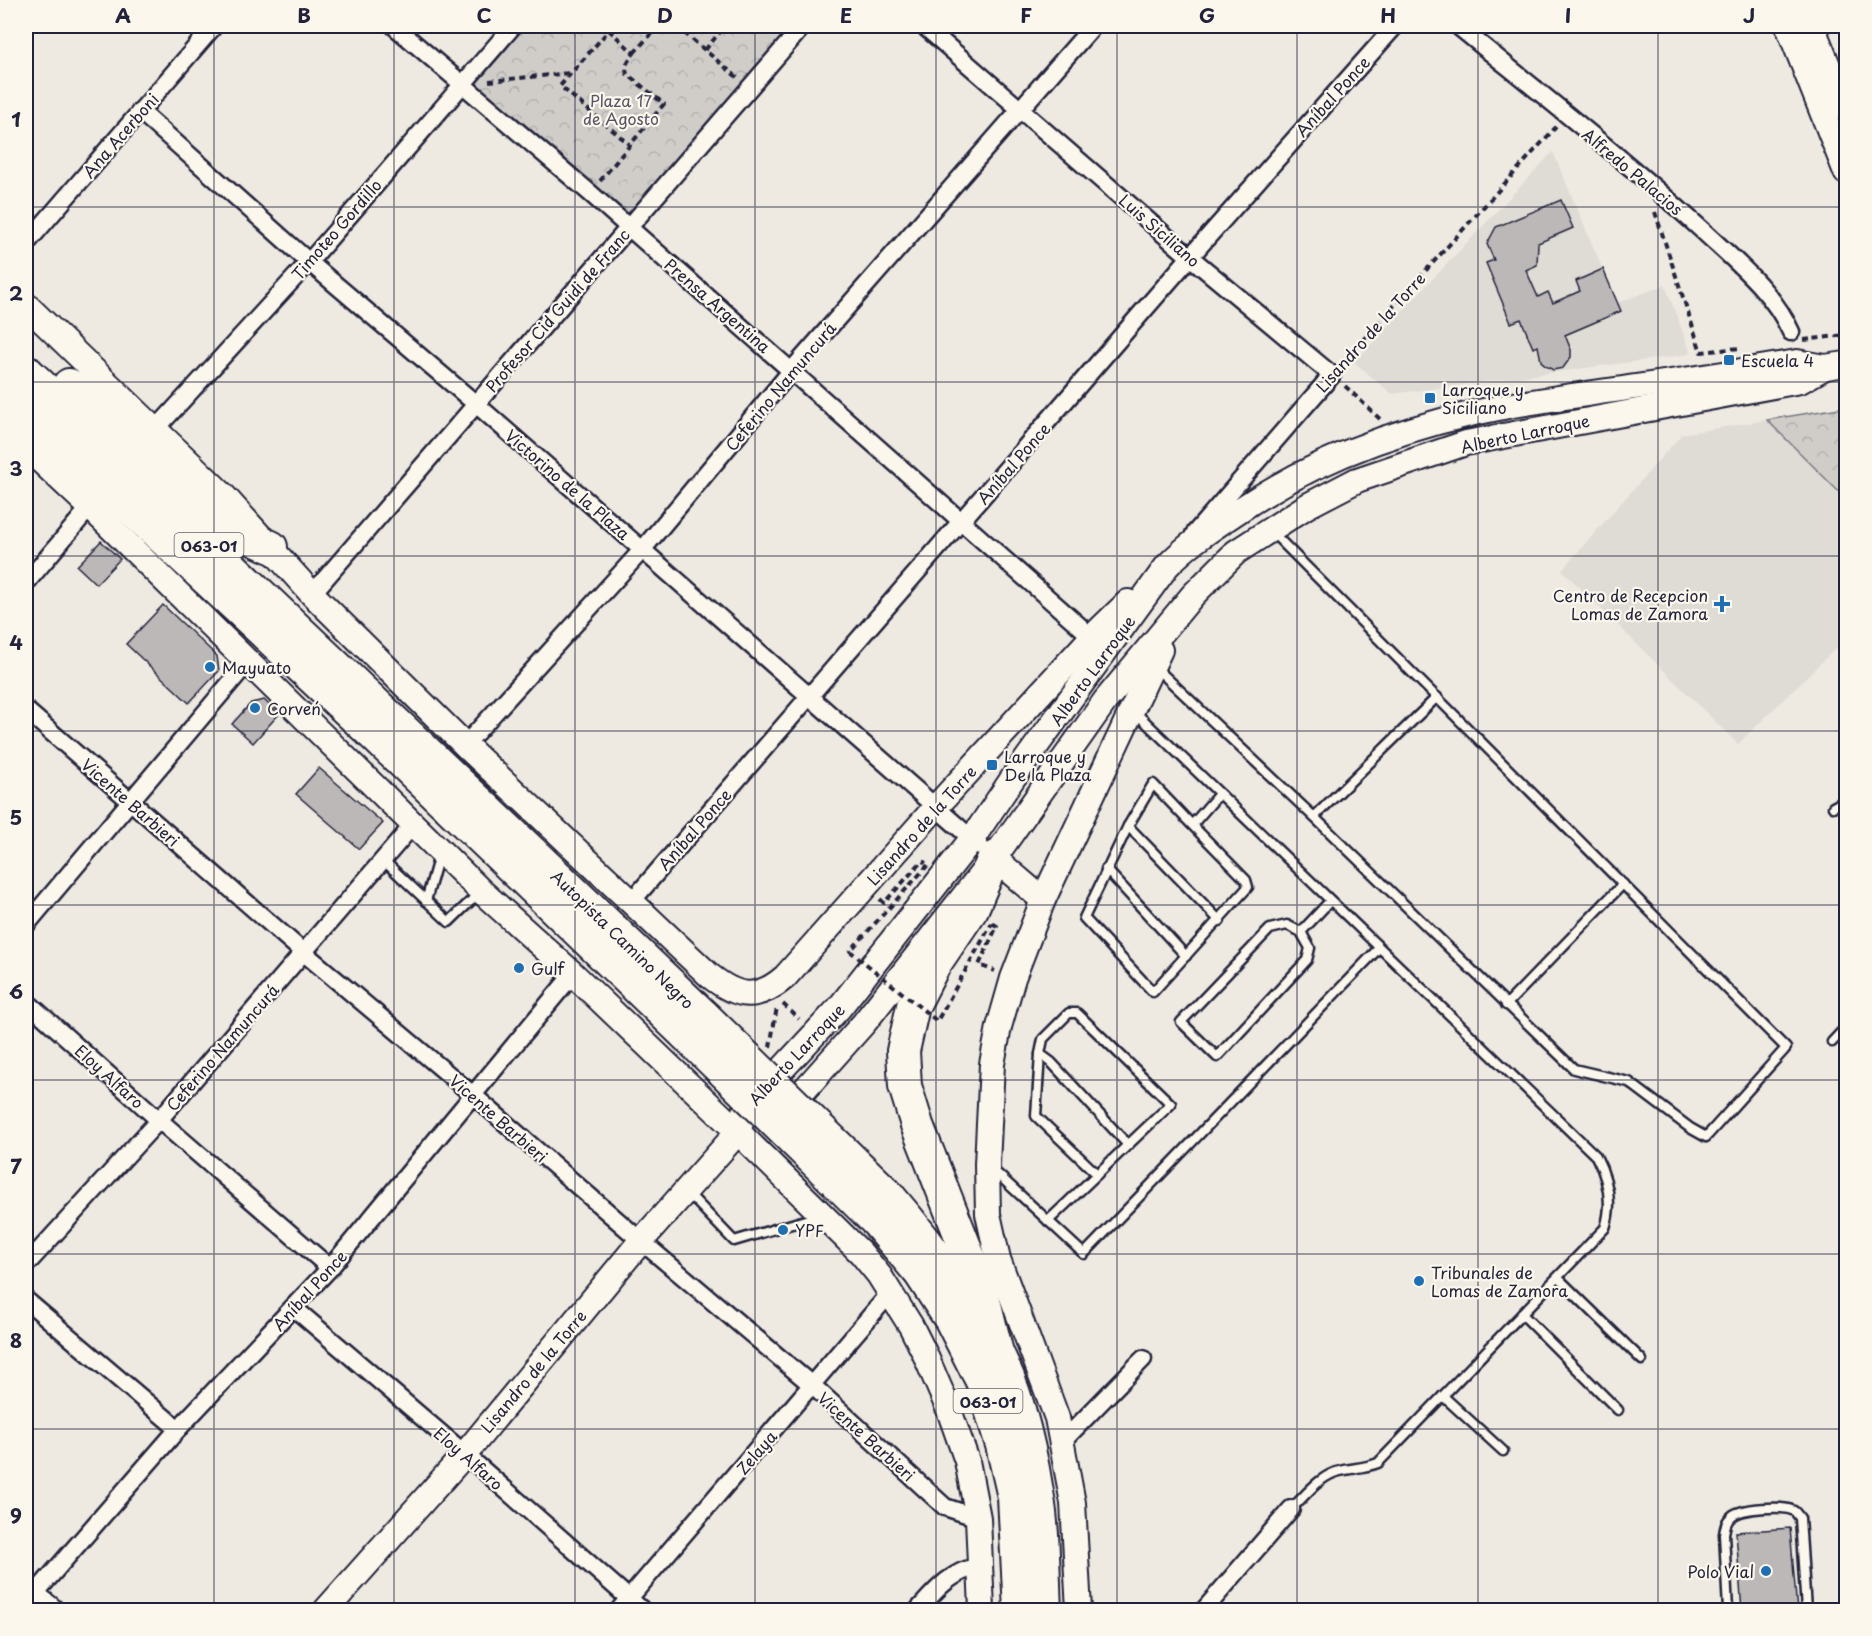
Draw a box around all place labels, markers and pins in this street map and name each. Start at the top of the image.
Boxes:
place label: Escuela 4 [1741,348,1814,372]
marker: Escuela 4 [1722,353,1736,367]
place label: Larroque y Siciliano [1442,377,1524,419]
marker: Larroque y Siciliano [1423,391,1437,405]
place label: Centro de Recepcion Lomas de Zamora [1553,583,1708,625]
marker: Centro de Recepcion Lomas de Zamora [1713,595,1731,613]
place label: Mayuato [222,655,291,679]
marker: Mayuato [203,660,217,674]
place label: Corveń [267,696,321,720]
marker: Corveń [248,701,262,715]
place label: Larroque y De la Plaza [1004,744,1091,786]
marker: Larroque y De la Plaza [985,758,999,772]
place label: Gulf [531,956,565,980]
marker: Gulf [512,961,526,975]
place label: YPF [795,1218,824,1242]
marker: YPF [776,1223,790,1237]
place label: Tribunales de Lomas de Zamora [1431,1260,1568,1302]
marker: Tribunales de Lomas de Zamora [1412,1274,1426,1288]
place label: Polo Vial [1687,1559,1754,1583]
marker: Polo Vial [1759,1564,1773,1578]

